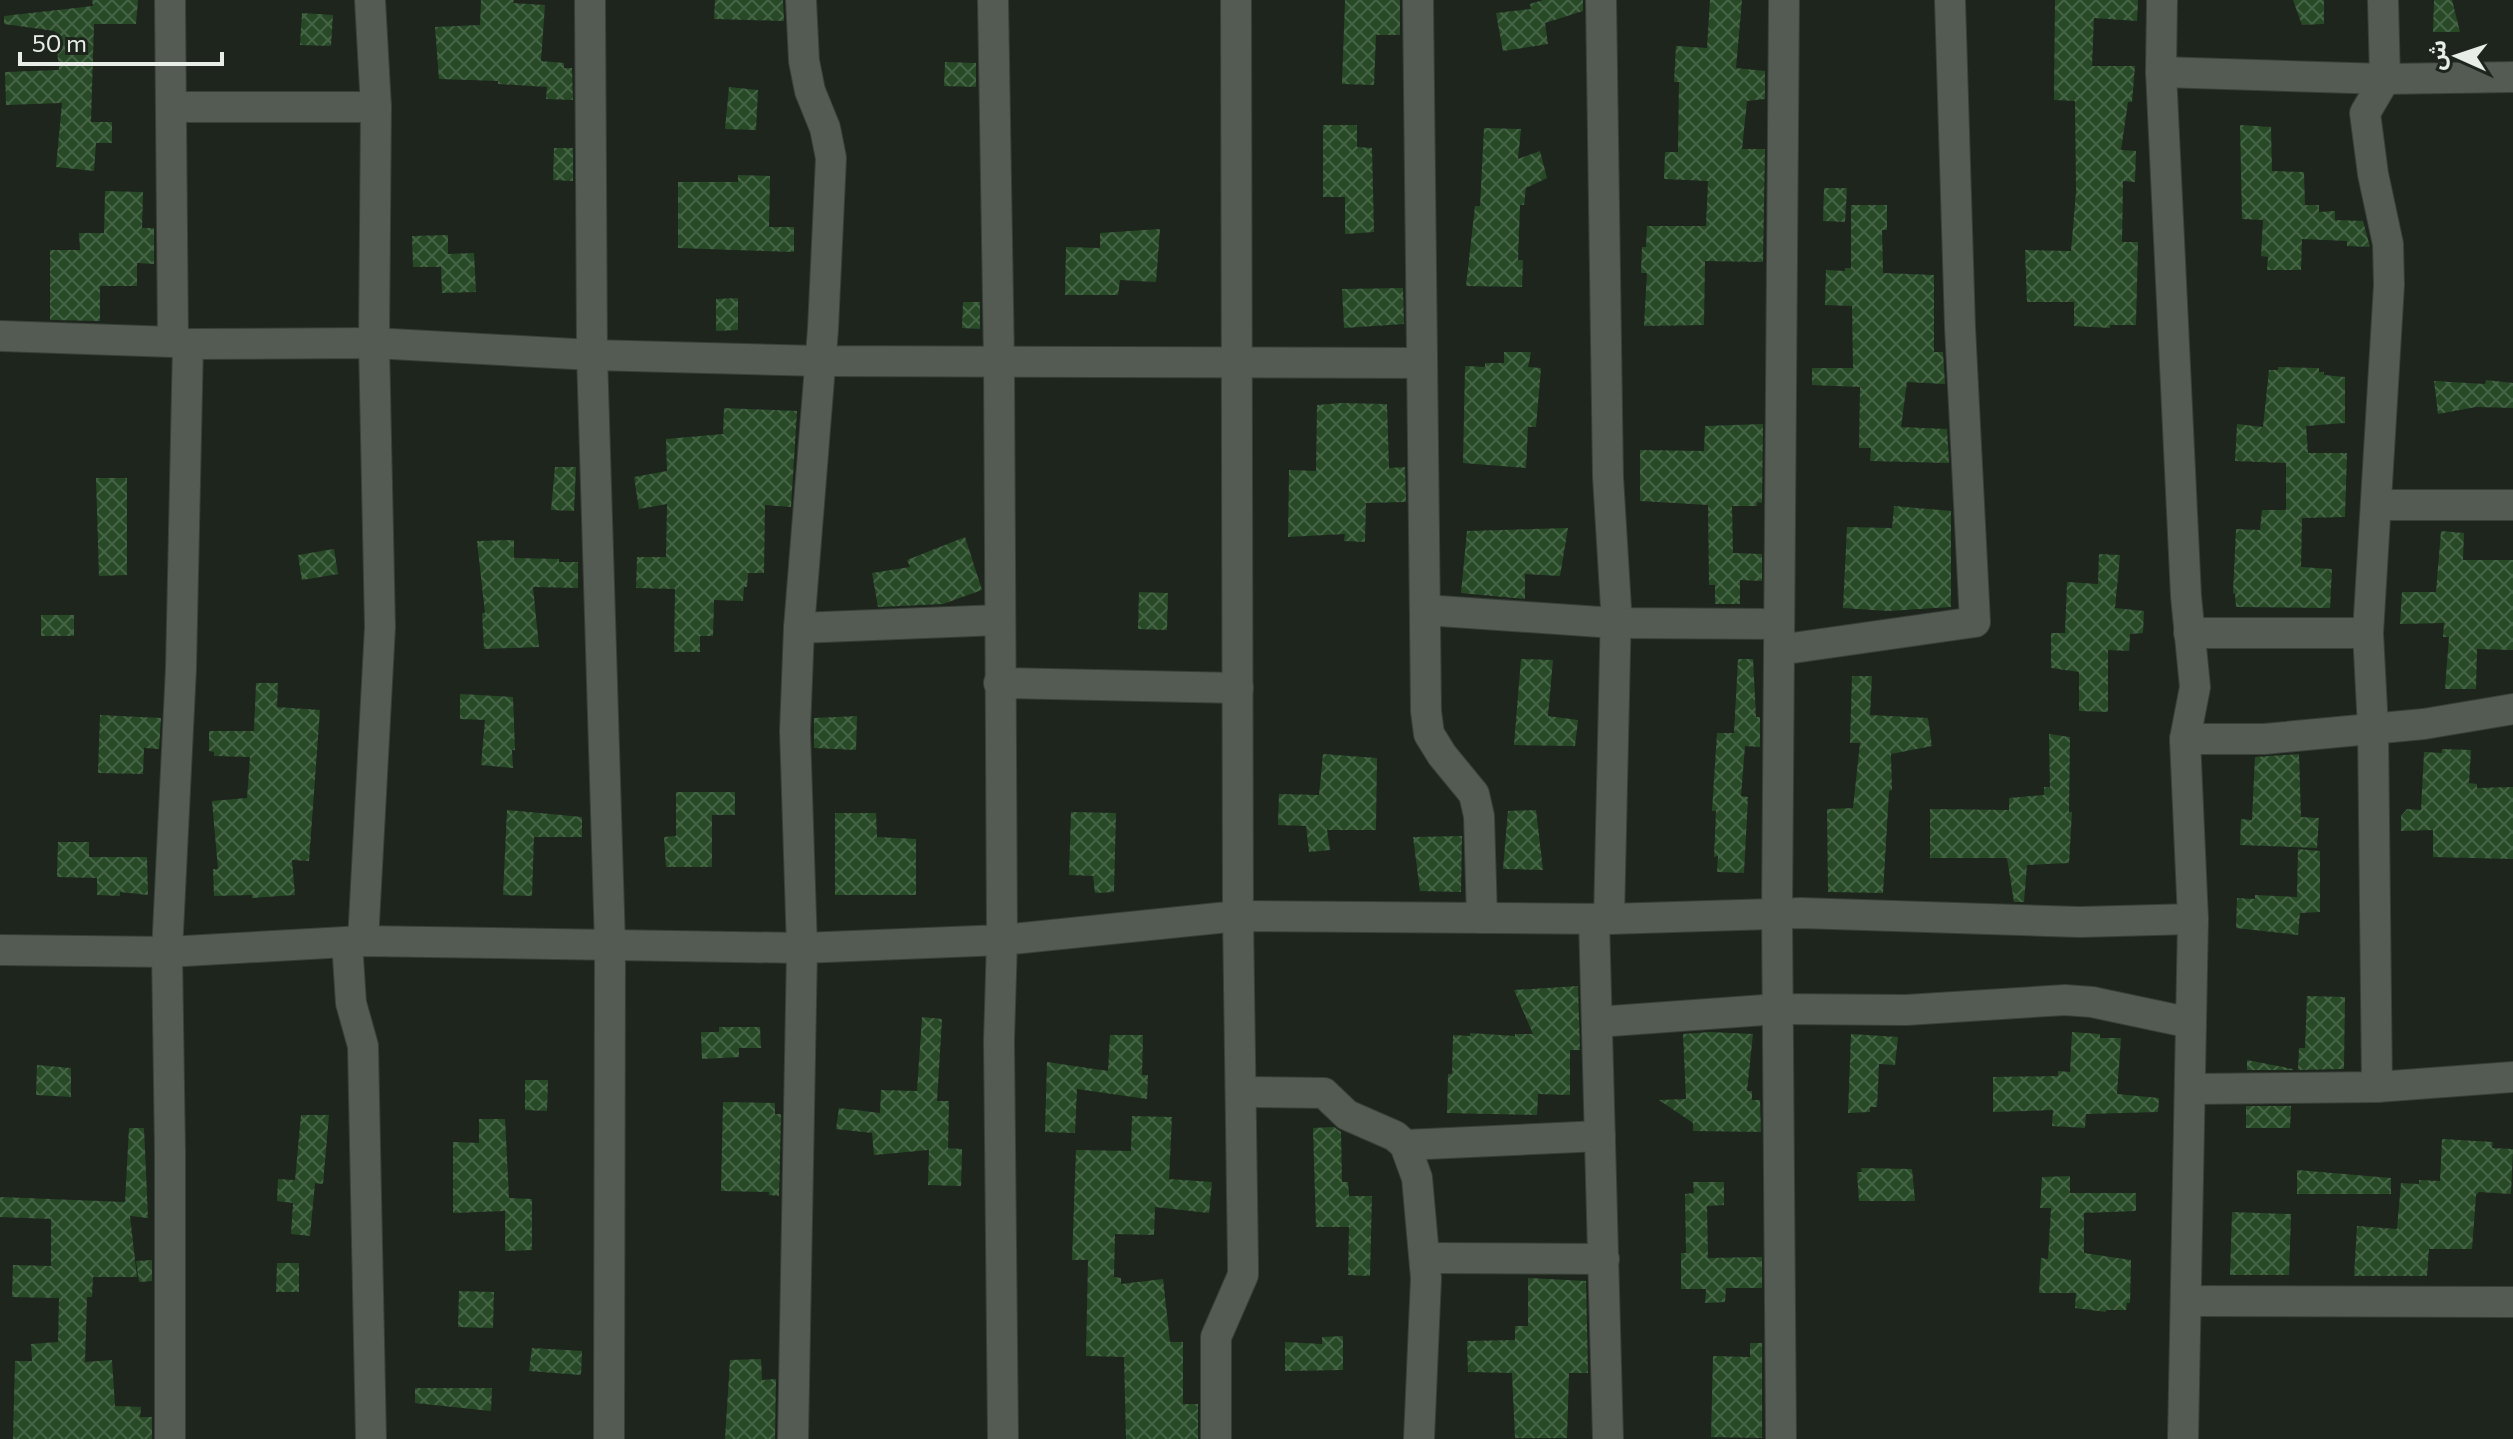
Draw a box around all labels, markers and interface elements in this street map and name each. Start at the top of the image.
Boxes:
scale bar [20,16,222,66]
north arrow [2417,16,2497,96]
text: 50 m [32,28,87,57]
text: ش [2422,39,2451,71]

